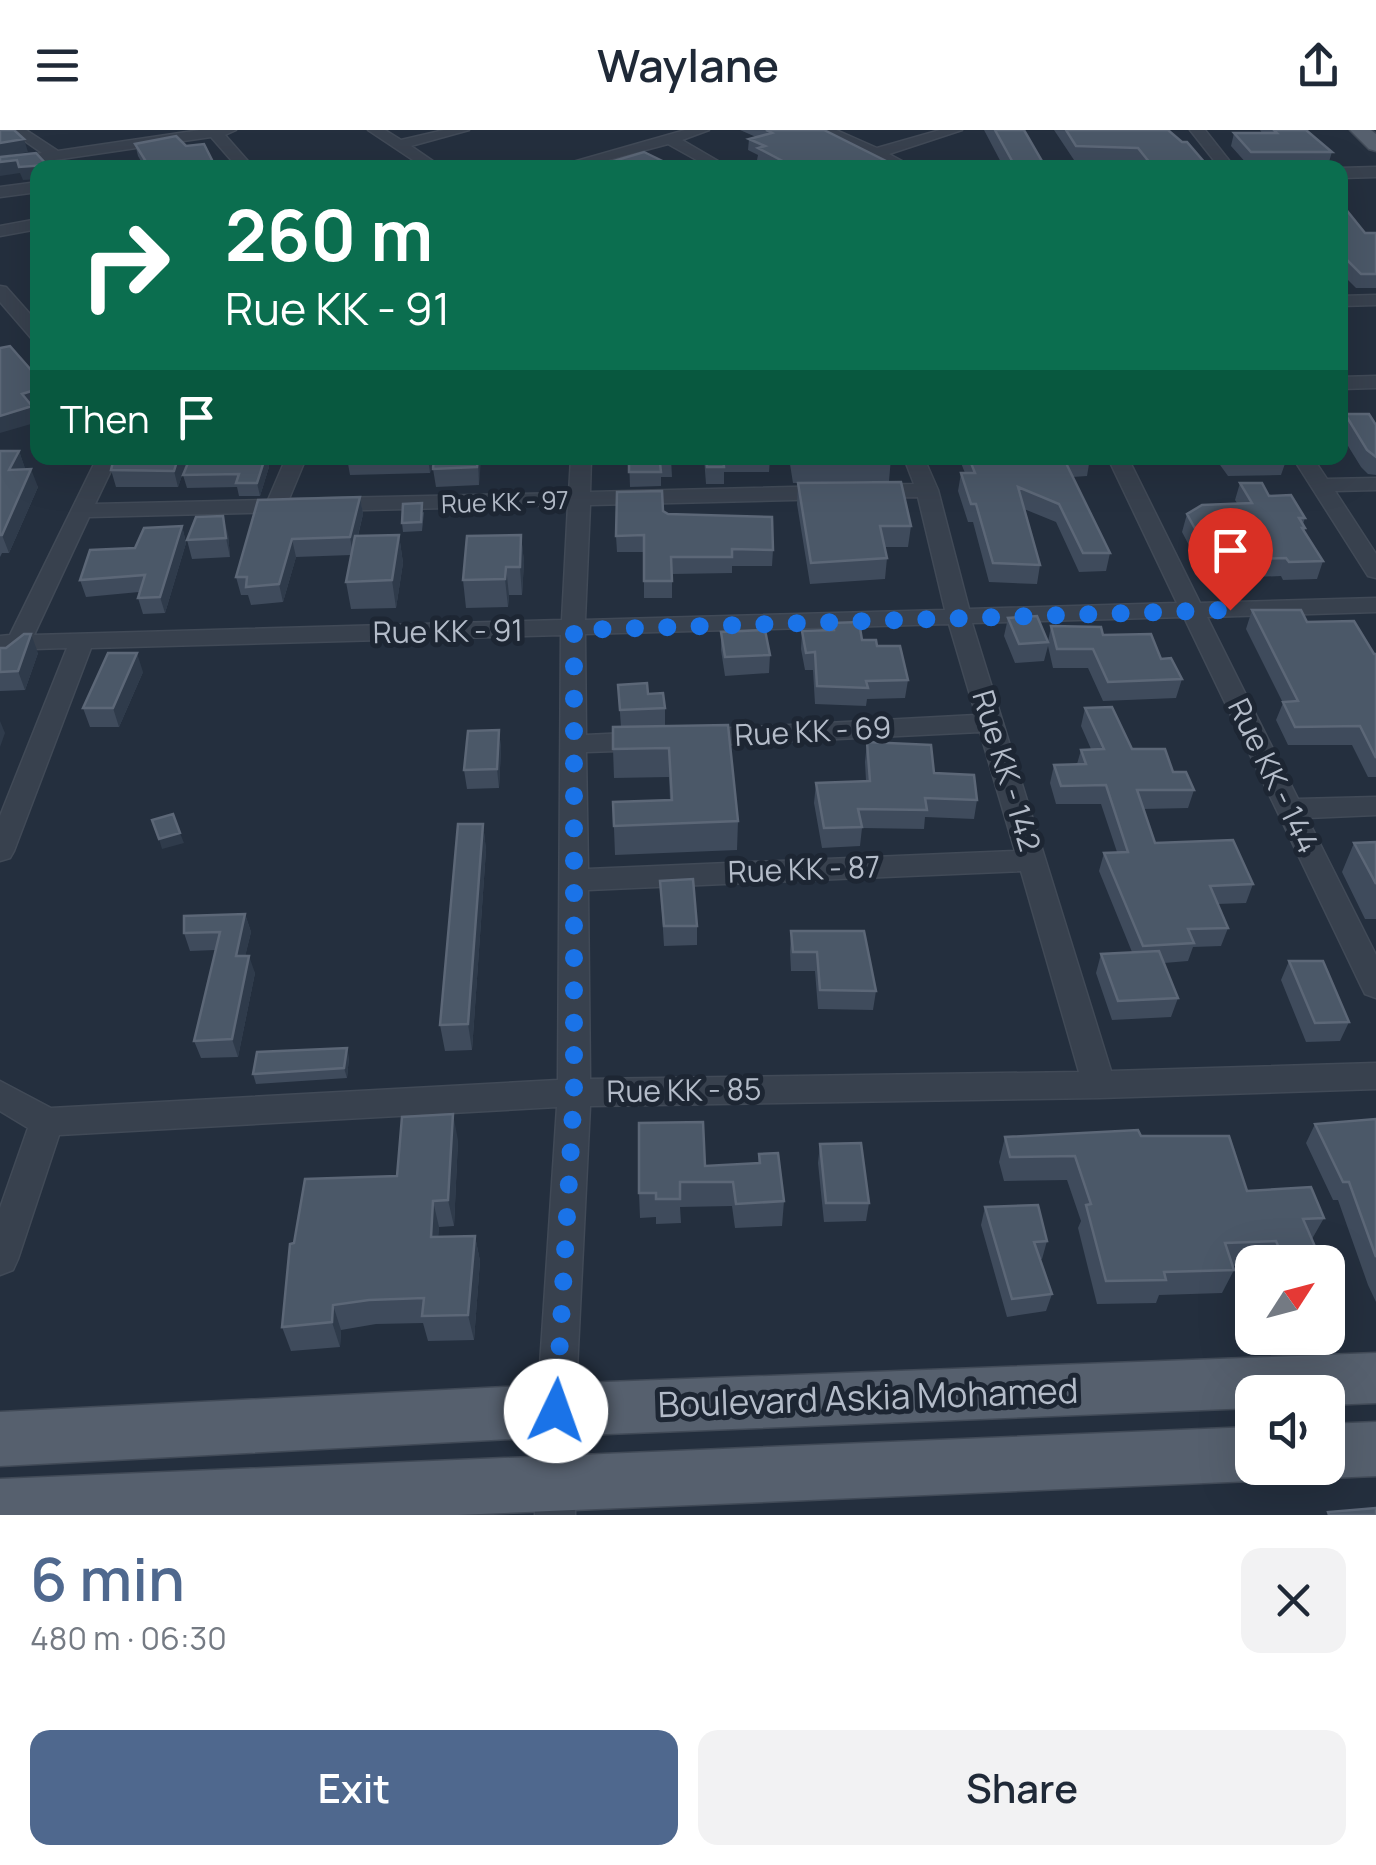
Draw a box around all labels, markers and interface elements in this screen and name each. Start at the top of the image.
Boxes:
text: Waylane [597,34,779,96]
icon: menu [30,38,85,93]
icon: share [1291,38,1346,93]
text: 260 m [225,186,433,282]
icon: right [60,200,190,330]
text: Rue KK - 91 [225,277,450,339]
icon: arrive [169,390,224,445]
text: Then [60,392,149,444]
street label: Rue KK - 97 [441,482,569,521]
pin [1188,508,1273,611]
icon: arrive [1203,523,1258,578]
street label: Rue KK - 91 [373,609,523,652]
street label: Rue KK - 142 [964,685,1051,856]
street label: Rue KK - 144 [1219,691,1329,859]
street label: Rue KK - 69 [734,706,892,755]
street label: Rue KK - 87 [727,845,881,892]
street label: Rue KK - 85 [606,1068,762,1111]
north arrow [1235,1245,1345,1355]
map controls [1235,1245,1345,1485]
position arrow [504,1359,608,1463]
street label: Boulevard Askia Mohamed [657,1366,1079,1428]
button: sound [1235,1375,1345,1485]
text: 6 min [30,1537,185,1619]
button: close [1241,1548,1346,1653]
text: 480 m · 06:30 [30,1616,227,1660]
button: Exit [30,1730,678,1845]
button: Share [698,1730,1346,1845]

